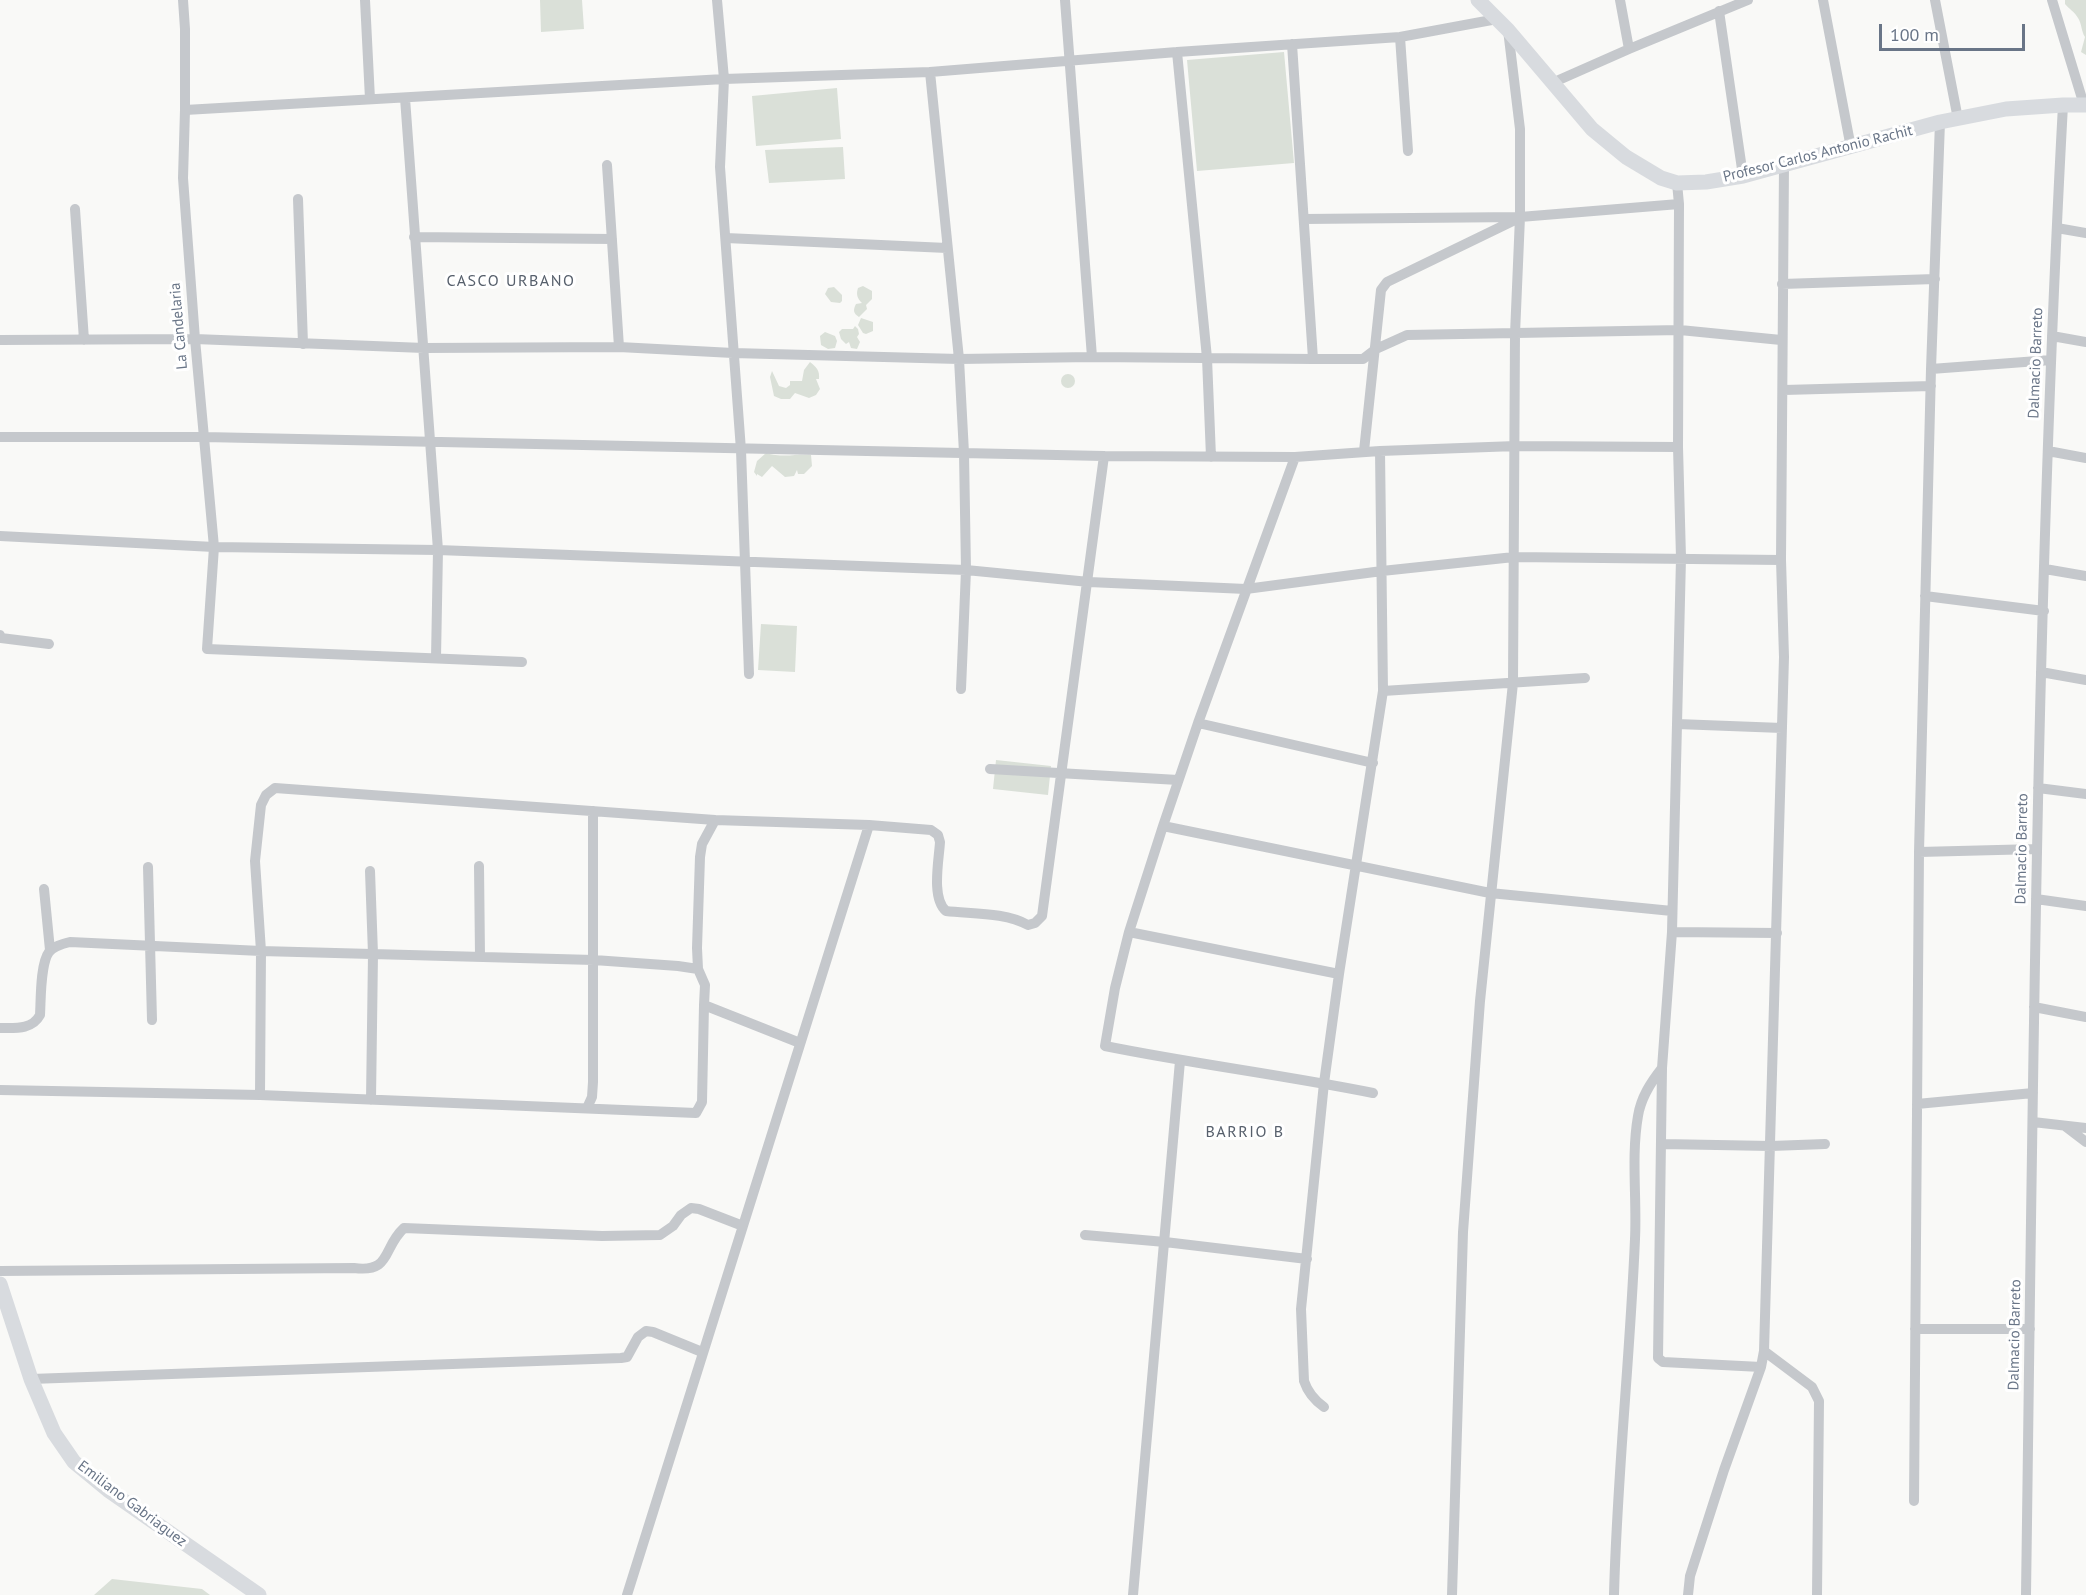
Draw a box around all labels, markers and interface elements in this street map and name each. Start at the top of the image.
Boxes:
scale bar [1882,12,2028,50]
text: 100 m [1890,23,1939,46]
street label: Profesor Carlos Antonio Rachit [1721,122,1915,186]
district label: CASCO URBANO [447,271,575,291]
street label: La Candelaria [166,282,192,370]
street label: Dalmacio Barreto [2025,307,2047,419]
street label: Dalmacio Barreto [2012,793,2032,905]
district label: BARRIO B [1206,1122,1284,1142]
street label: Dalmacio Barreto [2005,1279,2025,1391]
street label: Emiliano Gabriaguez [74,1457,190,1551]

